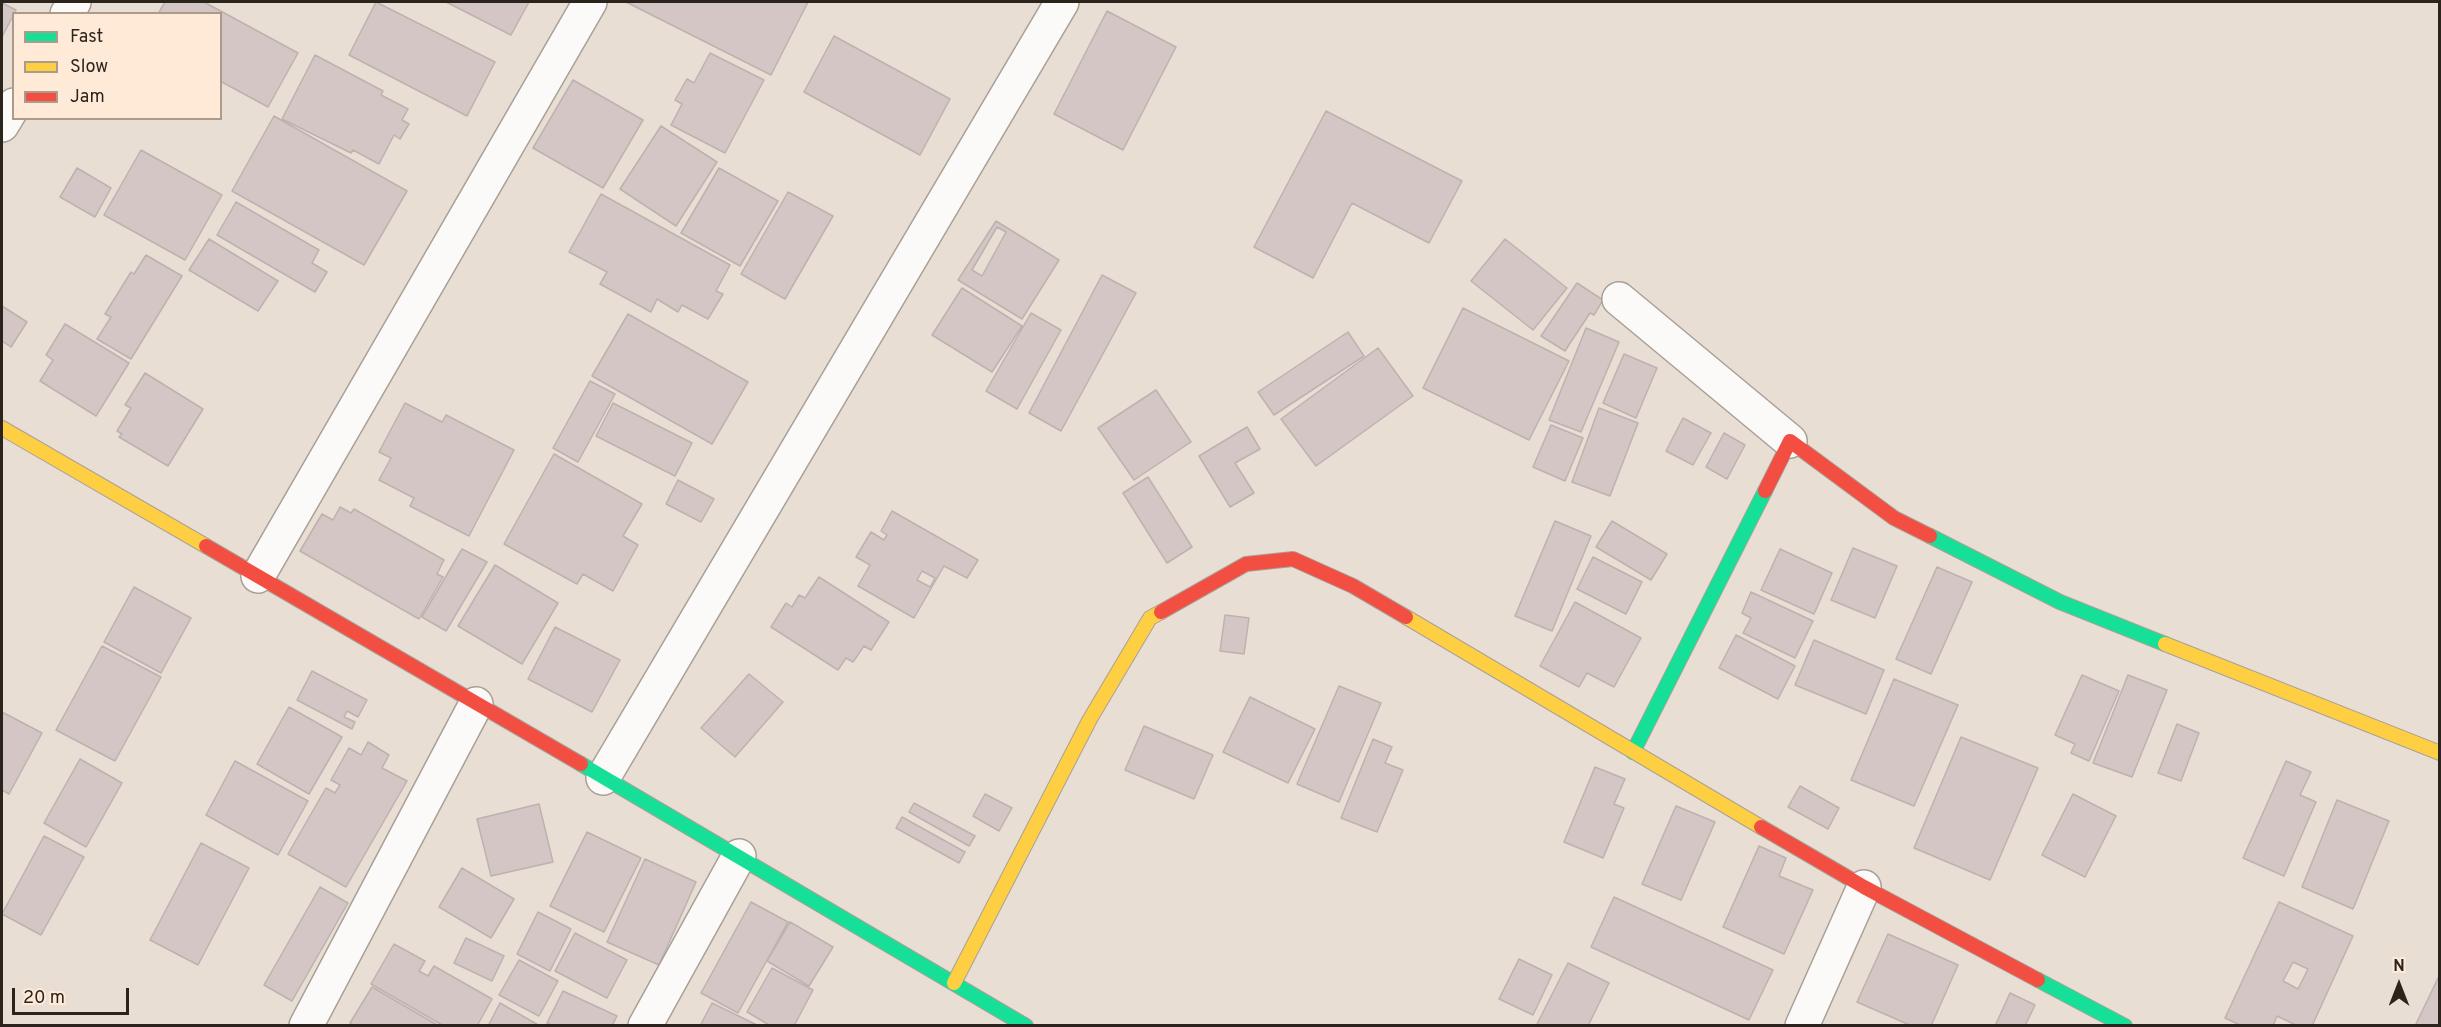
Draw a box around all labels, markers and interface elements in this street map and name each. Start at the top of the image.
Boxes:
legend [12,12,222,120]
text: Fast [70,26,103,49]
text: Slow [70,56,108,79]
text: Jam [70,86,105,109]
north arrow [2369,955,2429,1015]
text: N [2393,957,2405,977]
scale bar [15,976,132,1014]
text: 20 m [23,987,65,1010]

